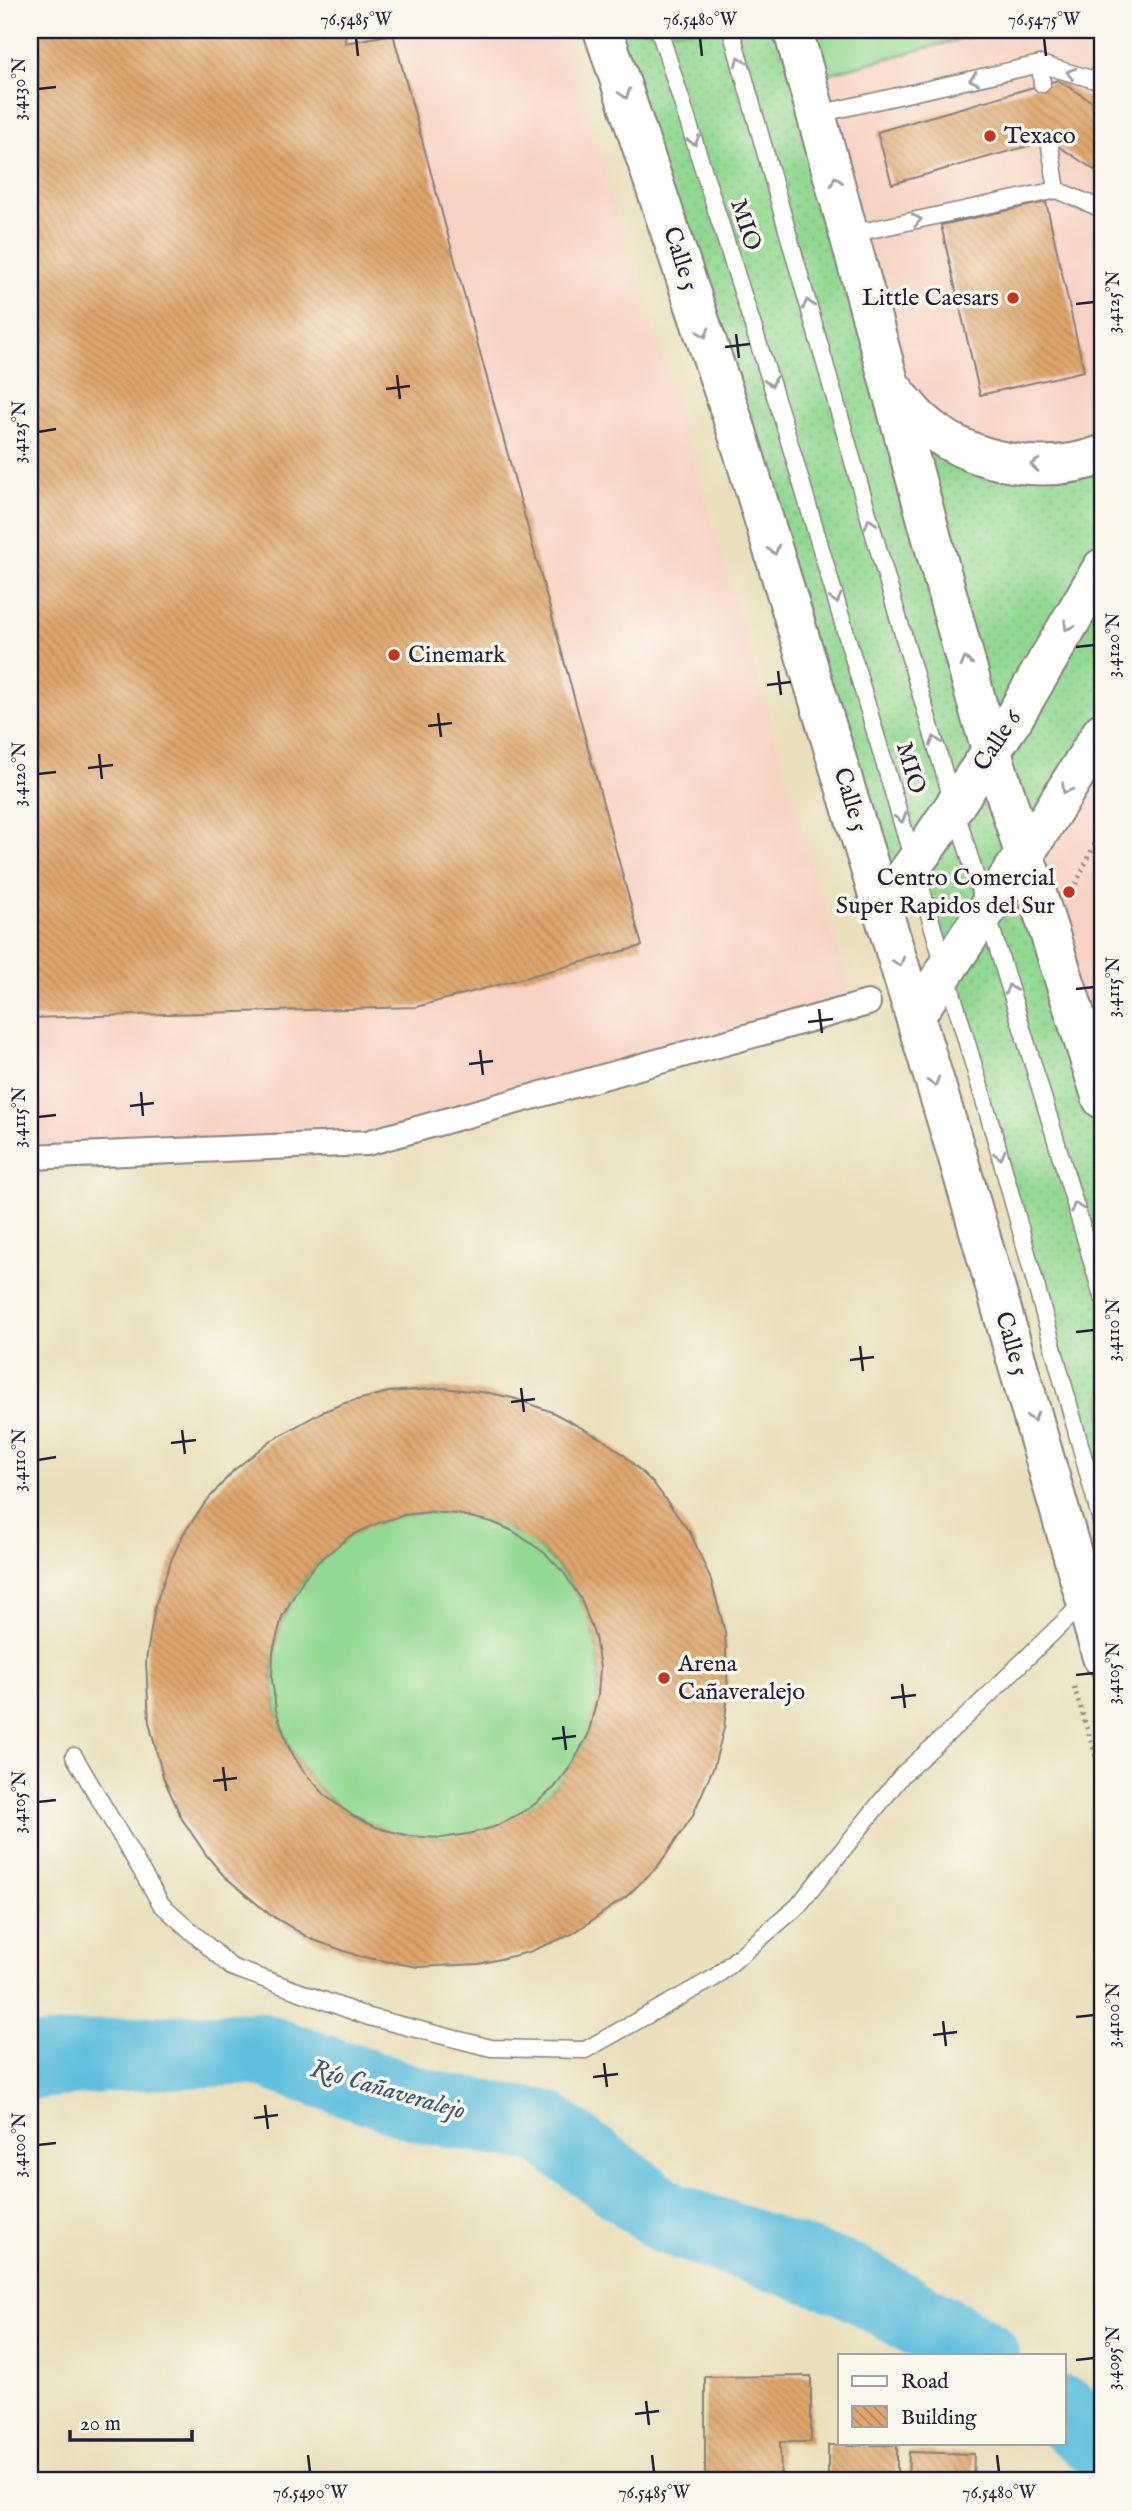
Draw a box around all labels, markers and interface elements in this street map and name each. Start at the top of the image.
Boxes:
text: 76.5485°W [320,9,393,32]
text: 76.5480°W [663,9,738,32]
text: 76.5475°W [1008,9,1081,32]
one-way arrow [734,56,748,68]
text: 3.4130°N [9,57,32,121]
one-way arrow [1066,66,1078,81]
one-way arrow [968,70,980,85]
one-way arrow [617,88,631,100]
place label: Texaco [1004,121,1076,152]
marker: Texaco [982,128,998,144]
one-way arrow [686,135,701,147]
one-way arrow [830,176,845,188]
street label: MIO [722,195,768,255]
one-way arrow [911,213,923,228]
street label: Calle 5 [655,223,705,295]
text: 3.4125°N [1103,270,1126,333]
place label: Little Caesars [862,283,999,314]
marker: Little Caesars [1005,290,1021,306]
one-way arrow [801,298,816,310]
one-way arrow [696,327,711,339]
one-way arrow [763,375,777,387]
text: 3.4125°N [9,400,32,463]
one-way arrow [1030,457,1041,472]
one-way arrow [864,517,879,529]
one-way arrow [765,544,780,556]
one-way arrow [828,593,843,605]
text: 3.4120°N [1103,612,1126,677]
one-way arrow [1063,619,1076,632]
place label: Cinemark [408,640,506,671]
marker: Cinemark [386,647,402,663]
one-way arrow [960,656,975,668]
street label: Calle 6 [967,704,1030,778]
one-way arrow [928,735,943,747]
street label: MIO [888,738,932,798]
text: 3.4120°N [9,741,32,806]
street label: Calle 5 [826,764,874,836]
one-way arrow [1061,782,1074,795]
one-way arrow [892,811,907,823]
place label: Centro Comercial Super Rapidos del Sur [836,863,1055,922]
marker: Centro Comercial Super Rapidos del Sur [1061,884,1077,900]
one-way arrow [890,956,905,968]
text: 3.4115°N [1103,956,1126,1017]
one-way arrow [1004,983,1018,996]
one-way arrow [926,1075,941,1087]
text: 3.4115°N [9,1086,32,1147]
one-way arrow [992,1148,1006,1160]
one-way arrow [1070,1201,1085,1213]
text: 3.4110°N [1103,1298,1126,1361]
street label: Calle 5 [987,1308,1035,1380]
one-way arrow [1024,1411,1039,1423]
text: 3.4110°N [9,1428,32,1491]
text: 3.4105°N [1103,1641,1126,1704]
place label: Arena Cañaveralejo [677,1649,805,1708]
marker: Arena Cañaveralejo [656,1670,672,1686]
text: 3.4105°N [9,1770,32,1833]
text: 3.4100°N [1103,1982,1126,2048]
water label: Río Cañaveralejo [307,2052,469,2128]
text: 3.4100°N [9,2112,32,2178]
text: 3.4095°N [1103,2326,1126,2390]
legend [838,2354,1066,2444]
text: Road [901,2369,949,2396]
scale bar [70,2399,192,2443]
text: Building [901,2405,977,2432]
text: 20 m [80,2411,121,2438]
text: 76.5490°W [273,2482,348,2505]
text: 76.5485°W [618,2482,691,2505]
text: 76.5480°W [962,2482,1037,2505]

